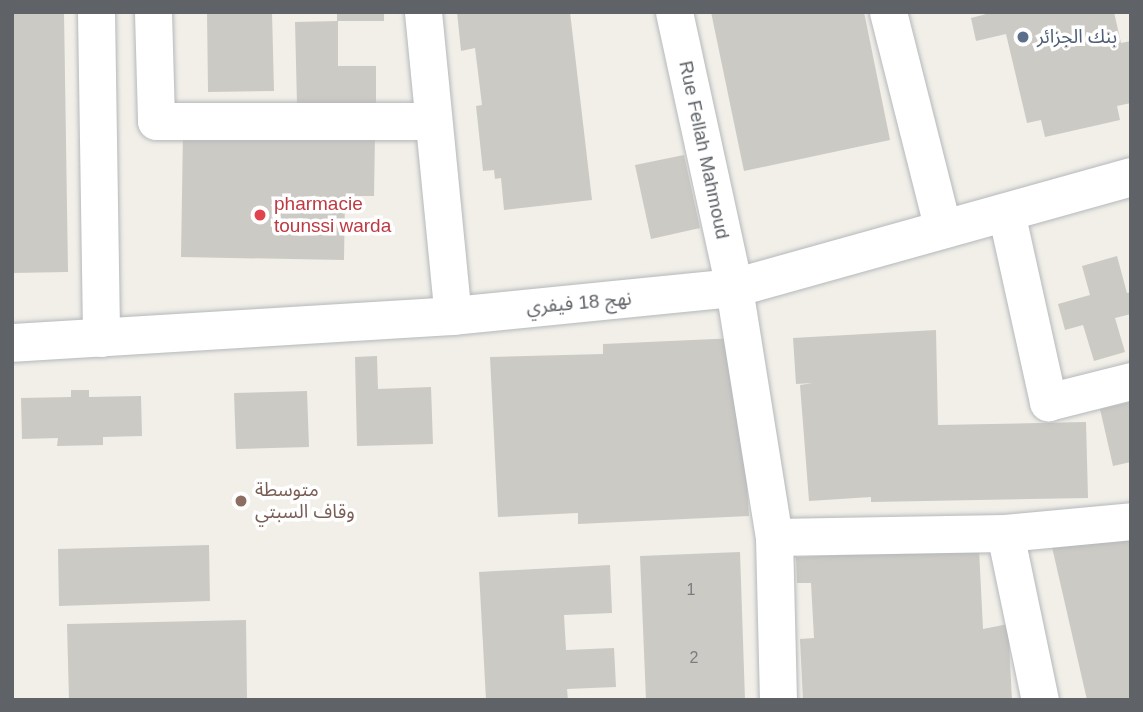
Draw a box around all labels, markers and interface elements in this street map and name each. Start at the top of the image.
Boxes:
place label: بنك الجزائر [1037,26,1117,48]
marker: بنك الجزائر [1015,29,1031,45]
street label: Rue Fellah Mahmoud [674,59,734,241]
place label: pharmacie tounssi warda [274,193,391,237]
marker: pharmacie tounssi warda [252,207,268,223]
street label: نهج 18 فيفري [525,287,633,319]
place label: متوسطة وقاف السبتي [255,479,355,523]
marker: متوسطة وقاف السبتي [233,493,249,509]
house number: 1 [687,580,695,600]
house number: 2 [690,648,698,668]

